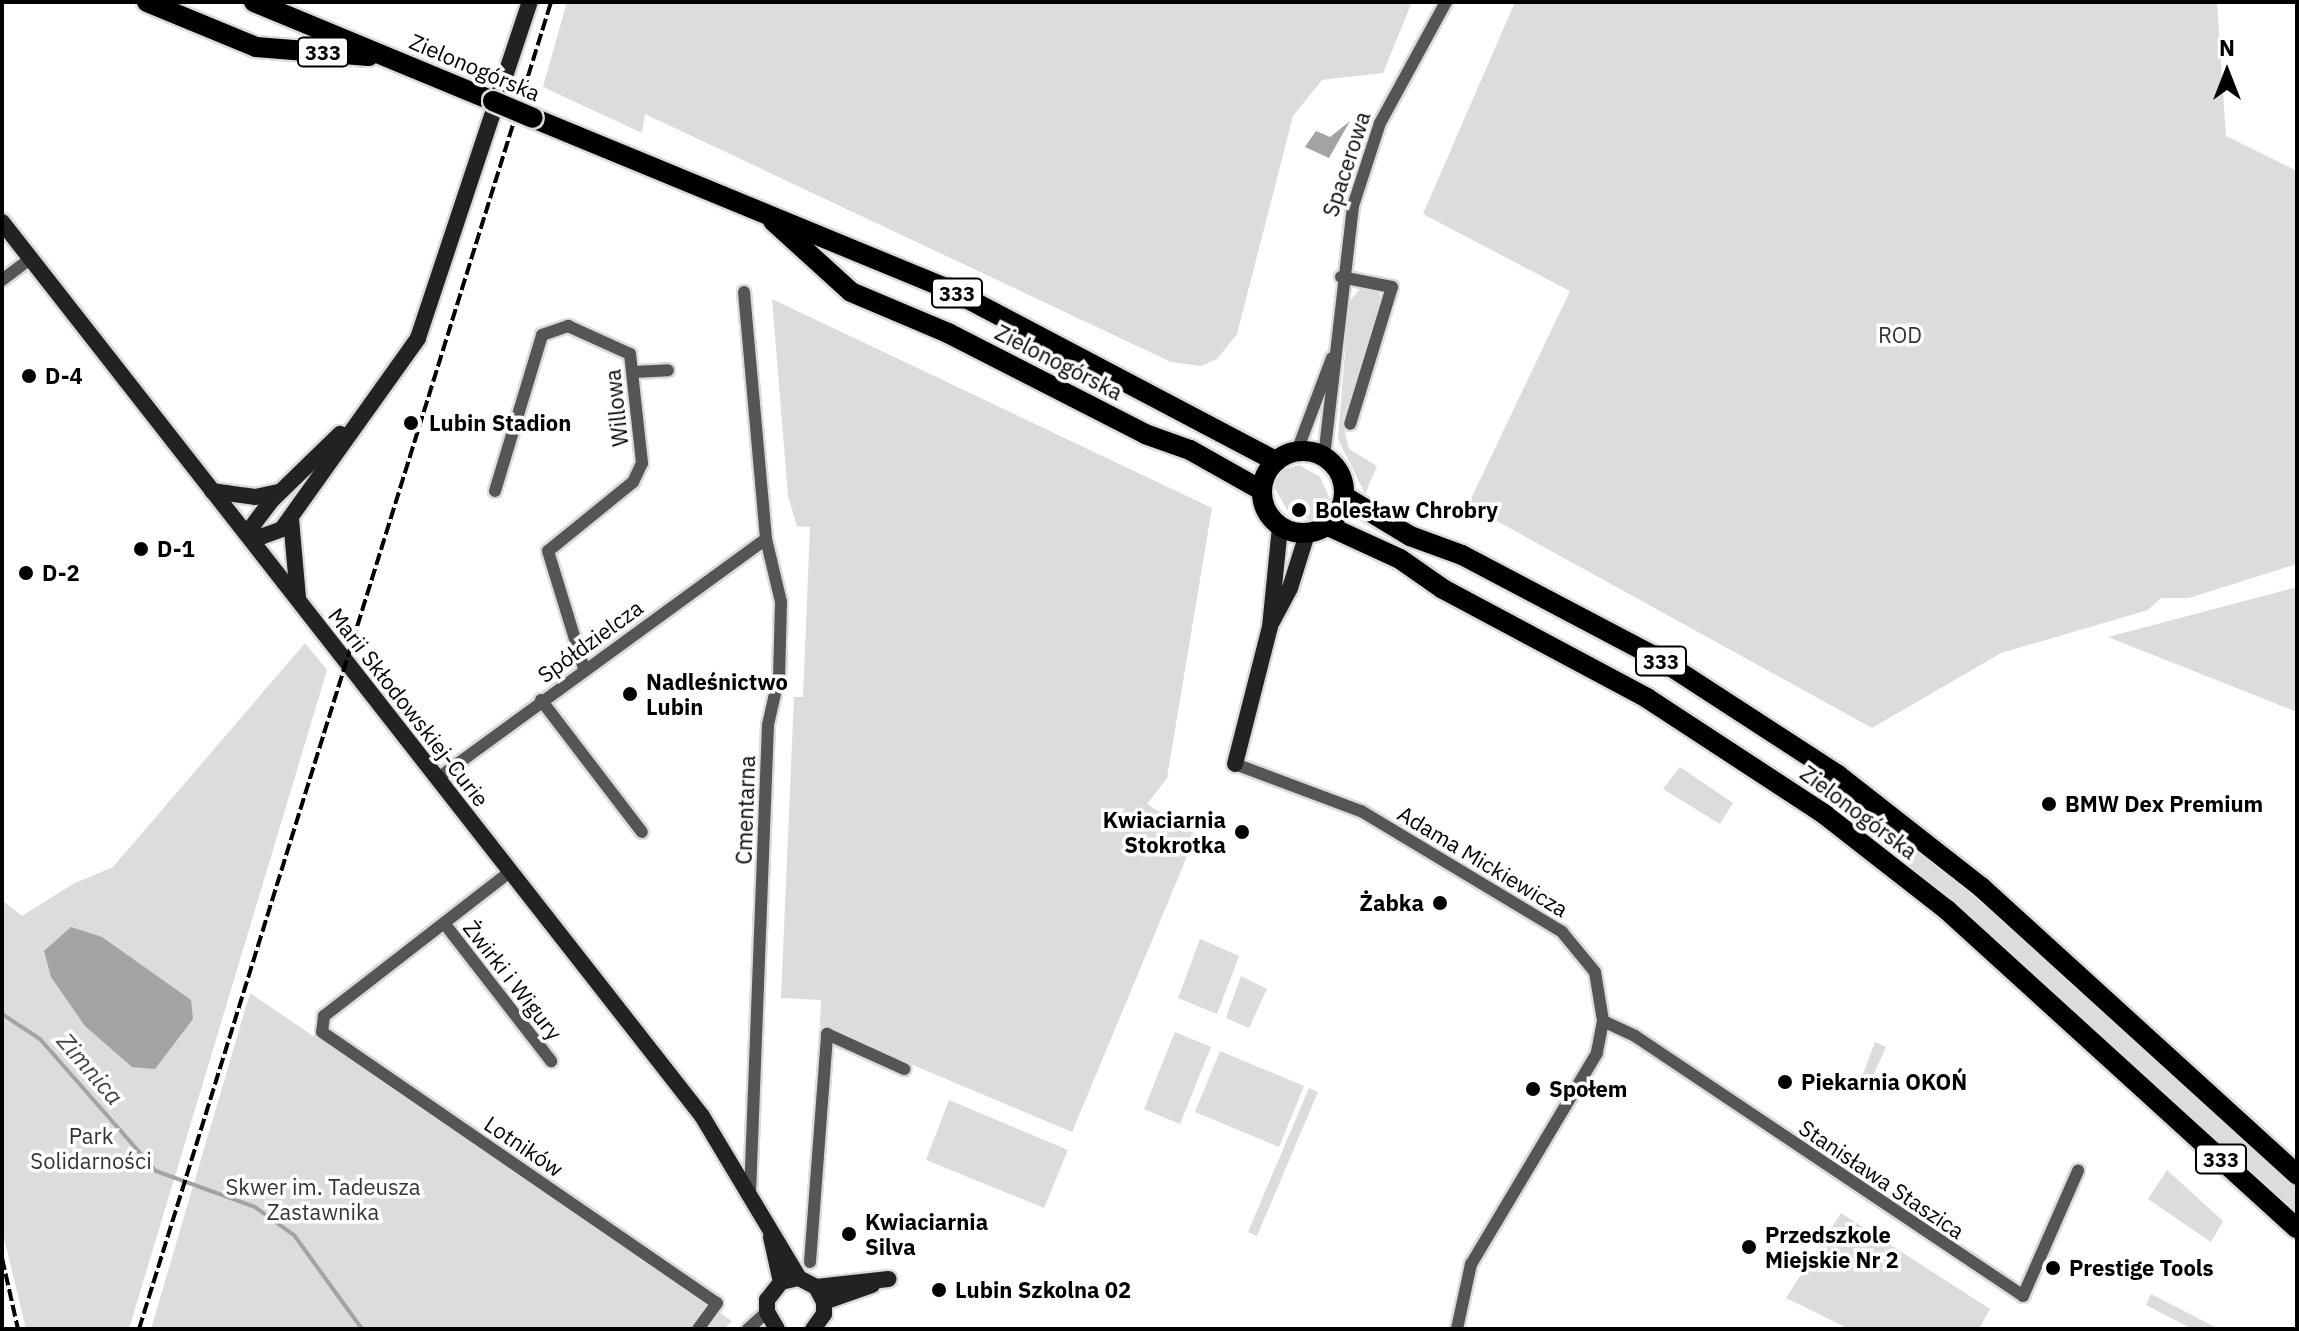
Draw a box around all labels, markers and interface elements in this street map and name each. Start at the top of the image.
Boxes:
street label: Zielonogórska [406,28,544,106]
north arrow [2187,32,2267,112]
text: N [2219,33,2235,62]
road number: 333 [297,36,349,68]
street label: Spacerowa [1317,108,1375,220]
road number: 333 [931,277,983,309]
street label: Zielonogórska [991,319,1127,405]
park label: ROD [1878,322,1922,348]
place label: D-4 [45,363,83,389]
marker: D-4 [20,367,38,385]
street label: Willowa [599,368,633,448]
place label: Lubin Stadion [429,410,571,436]
marker: Lubin Stadion [400,412,422,434]
place label: Bolesław Chrobry [1315,497,1498,523]
marker: Bolesław Chrobry [1290,501,1308,519]
place label: D-1 [157,536,195,562]
marker: D-1 [132,540,150,558]
place label: D-2 [42,560,80,586]
marker: D-2 [17,564,35,582]
street label: Spółdzielcza [532,594,648,688]
street label: Marii Skłodowskiej-Curie [323,602,495,812]
road number: 333 [1635,645,1687,677]
place label: Nadleśnictwo Lubin [646,668,788,720]
marker: Nadleśnictwo Lubin [621,685,639,703]
street label: Cmentarna [730,755,760,865]
street label: Zielonogórska [1795,760,1923,864]
place label: BMW Dex Premium [2065,791,2263,817]
marker: BMW Dex Premium [2040,795,2058,813]
street label: Adama Mickiewicza [1393,800,1573,922]
place label: Kwiaciarnia Stokrotka [1103,806,1226,858]
marker: Kwiaciarnia Stokrotka [1233,823,1251,841]
place label: Żabka [1360,890,1424,916]
marker: Żabka [1431,894,1449,912]
street label: Żwirki i Wigury [458,915,568,1045]
water label: Zimnica [51,1027,129,1111]
place label: Piekarnia OKOŃ [1801,1069,1967,1095]
marker: Piekarnia OKOŃ [1776,1073,1794,1091]
place label: Społem [1549,1076,1627,1102]
marker: Społem [1524,1080,1542,1098]
street label: Lotników [480,1110,568,1182]
street label: Stanisława Staszica [1794,1114,1970,1244]
park label: Park Solidarności [30,1122,152,1174]
road number: 333 [2195,1143,2247,1175]
park label: Skwer im. Tadeusza Zastawnika [226,1173,420,1224]
place label: Kwiaciarnia Silva [865,1208,988,1260]
place label: Przedszkole Miejskie Nr 2 [1765,1221,1899,1272]
marker: Kwiaciarnia Silva [840,1225,858,1243]
marker: Przedszkole Miejskie Nr 2 [1740,1238,1758,1256]
place label: Prestige Tools [2069,1255,2214,1281]
marker: Prestige Tools [2044,1259,2062,1277]
place label: Lubin Szkolna 02 [955,1277,1131,1303]
marker: Lubin Szkolna 02 [930,1281,948,1299]

